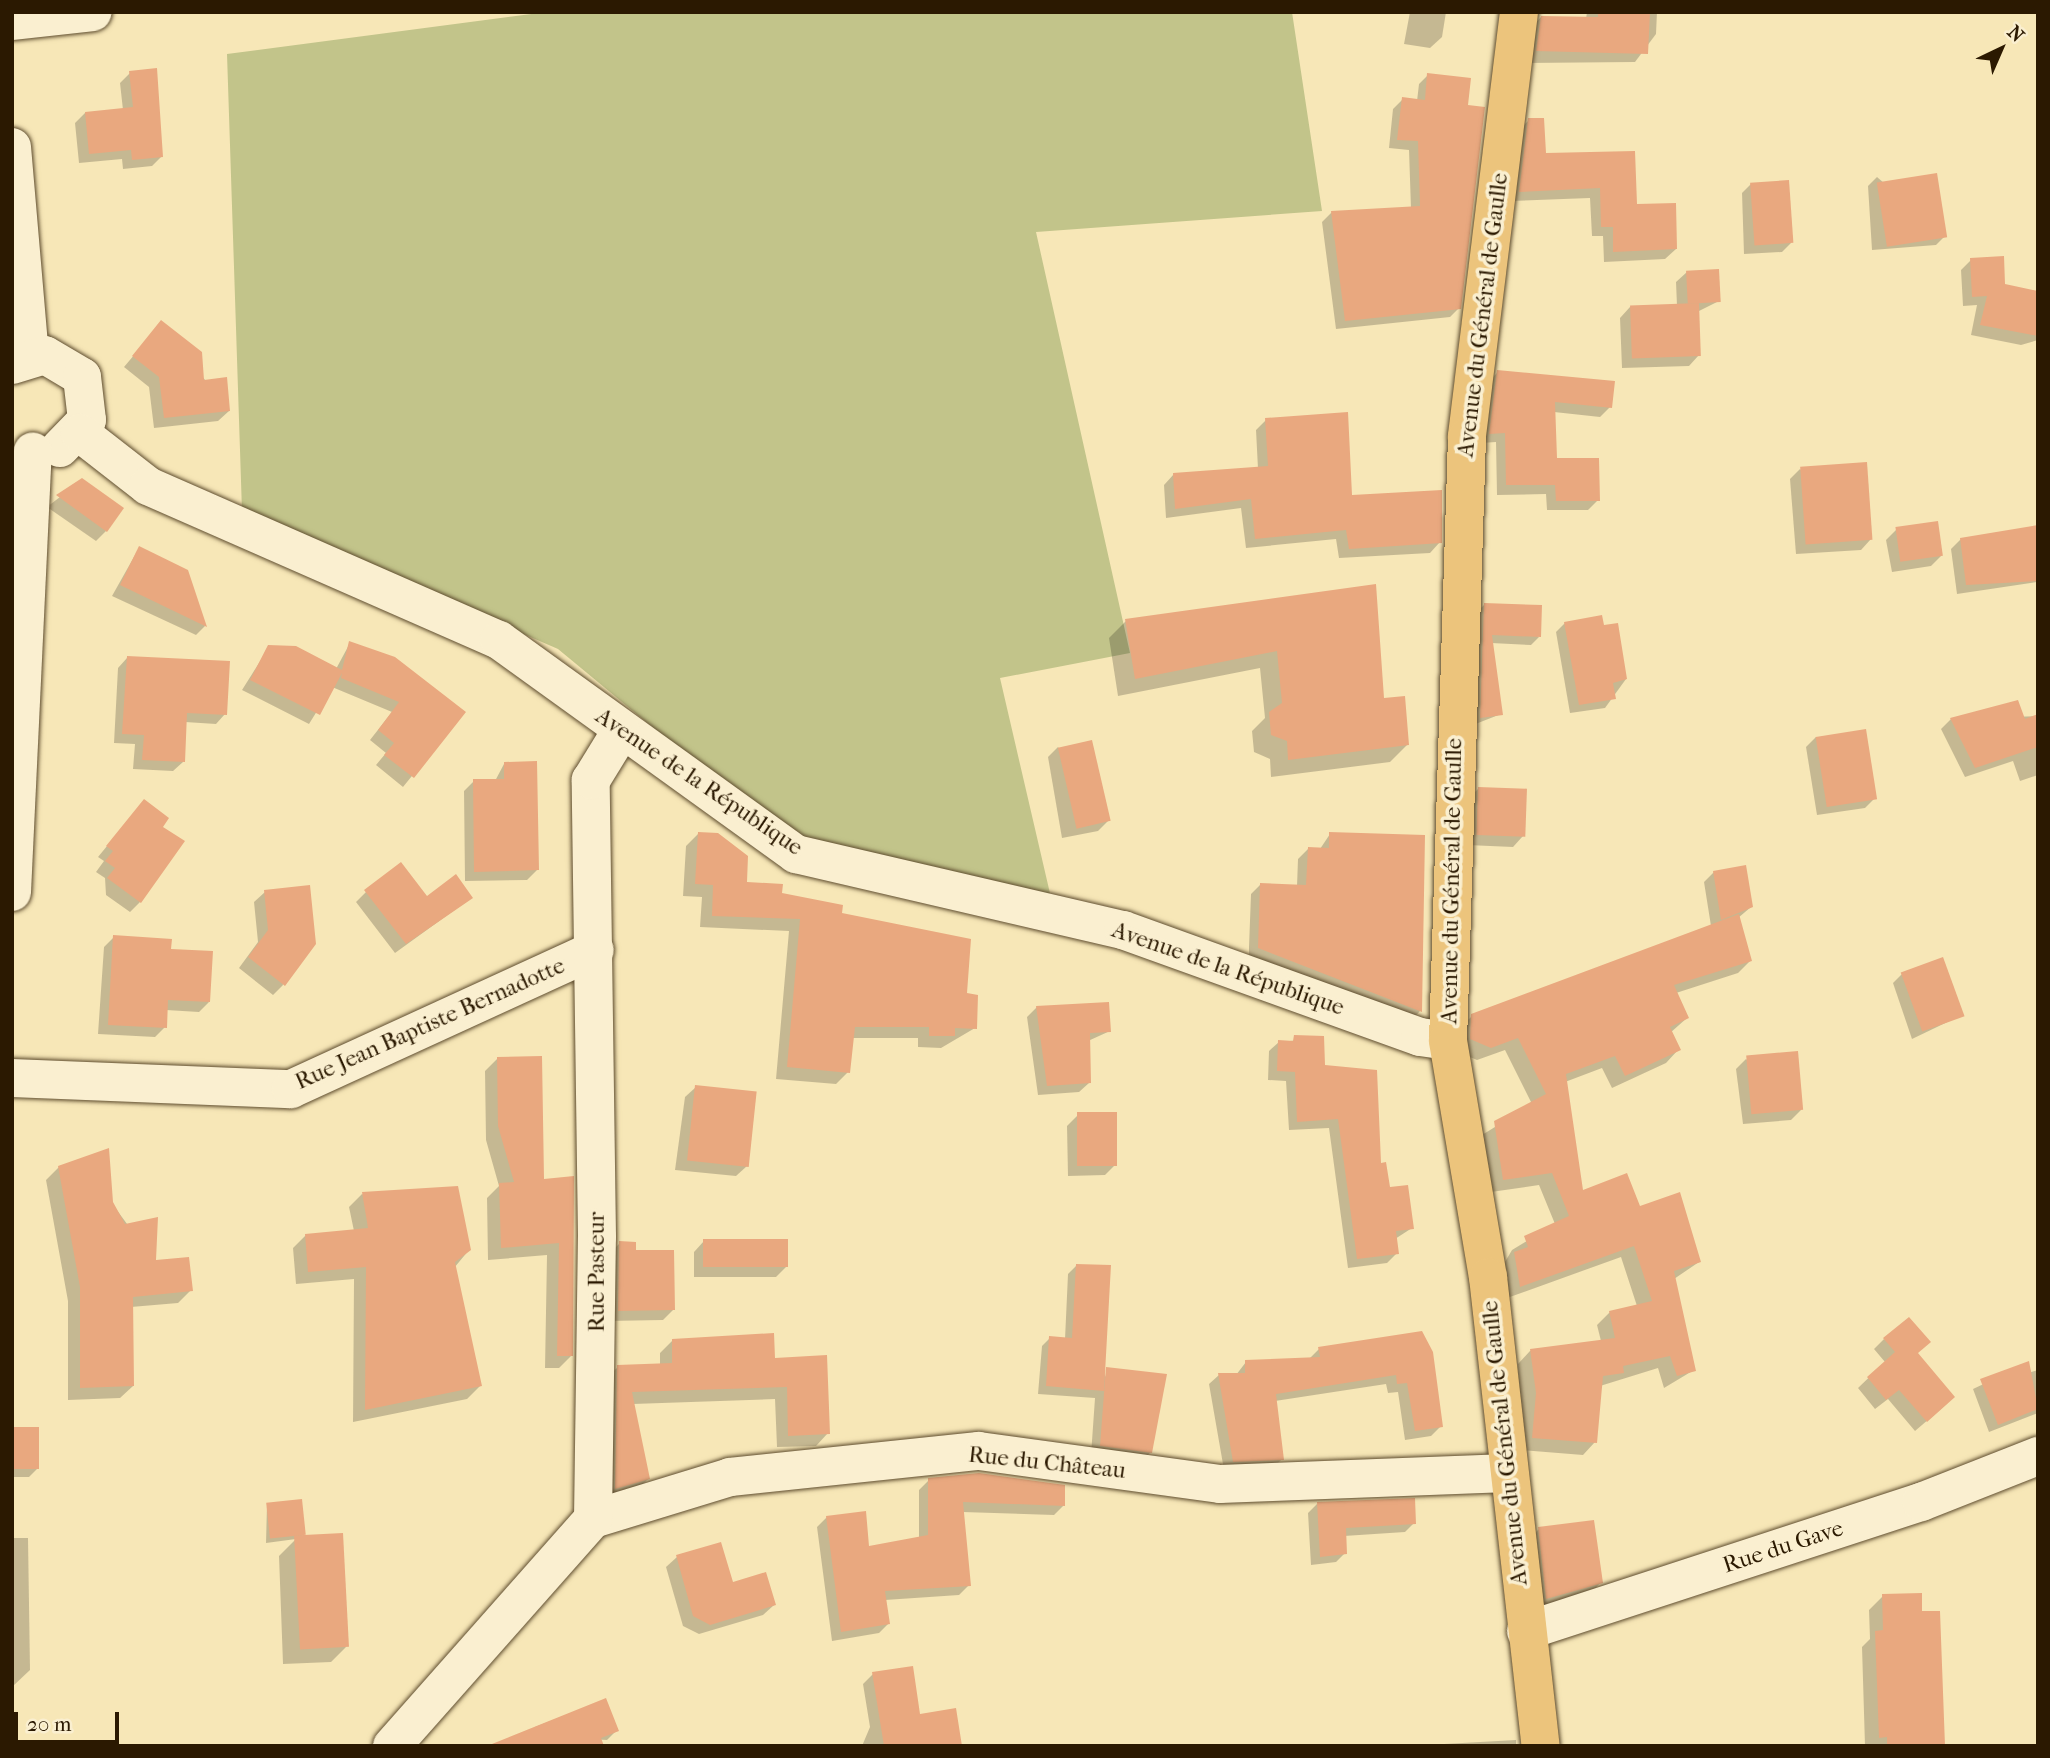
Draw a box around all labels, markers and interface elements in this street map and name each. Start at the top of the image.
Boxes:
north arrow [1966,14,2036,84]
text: N [2003,21,2028,47]
street label: Avenue du Général de Gaulle [1452,171,1514,459]
street label: Avenue de la République [590,702,808,862]
street label: Avenue du Général de Gaulle [1436,738,1468,1024]
street label: Avenue de la République [1108,916,1348,1022]
street label: Rue Jean Baptiste Bernadotte [291,952,569,1096]
street label: Rue Pasteur [583,1212,611,1332]
street label: Avenue du Général de Gaulle [1476,1299,1534,1587]
street label: Rue du Château [967,1441,1127,1485]
street label: Rue du Gave [1719,1515,1847,1579]
scale bar [18,1698,122,1742]
text: 20 m [27,1712,71,1736]

